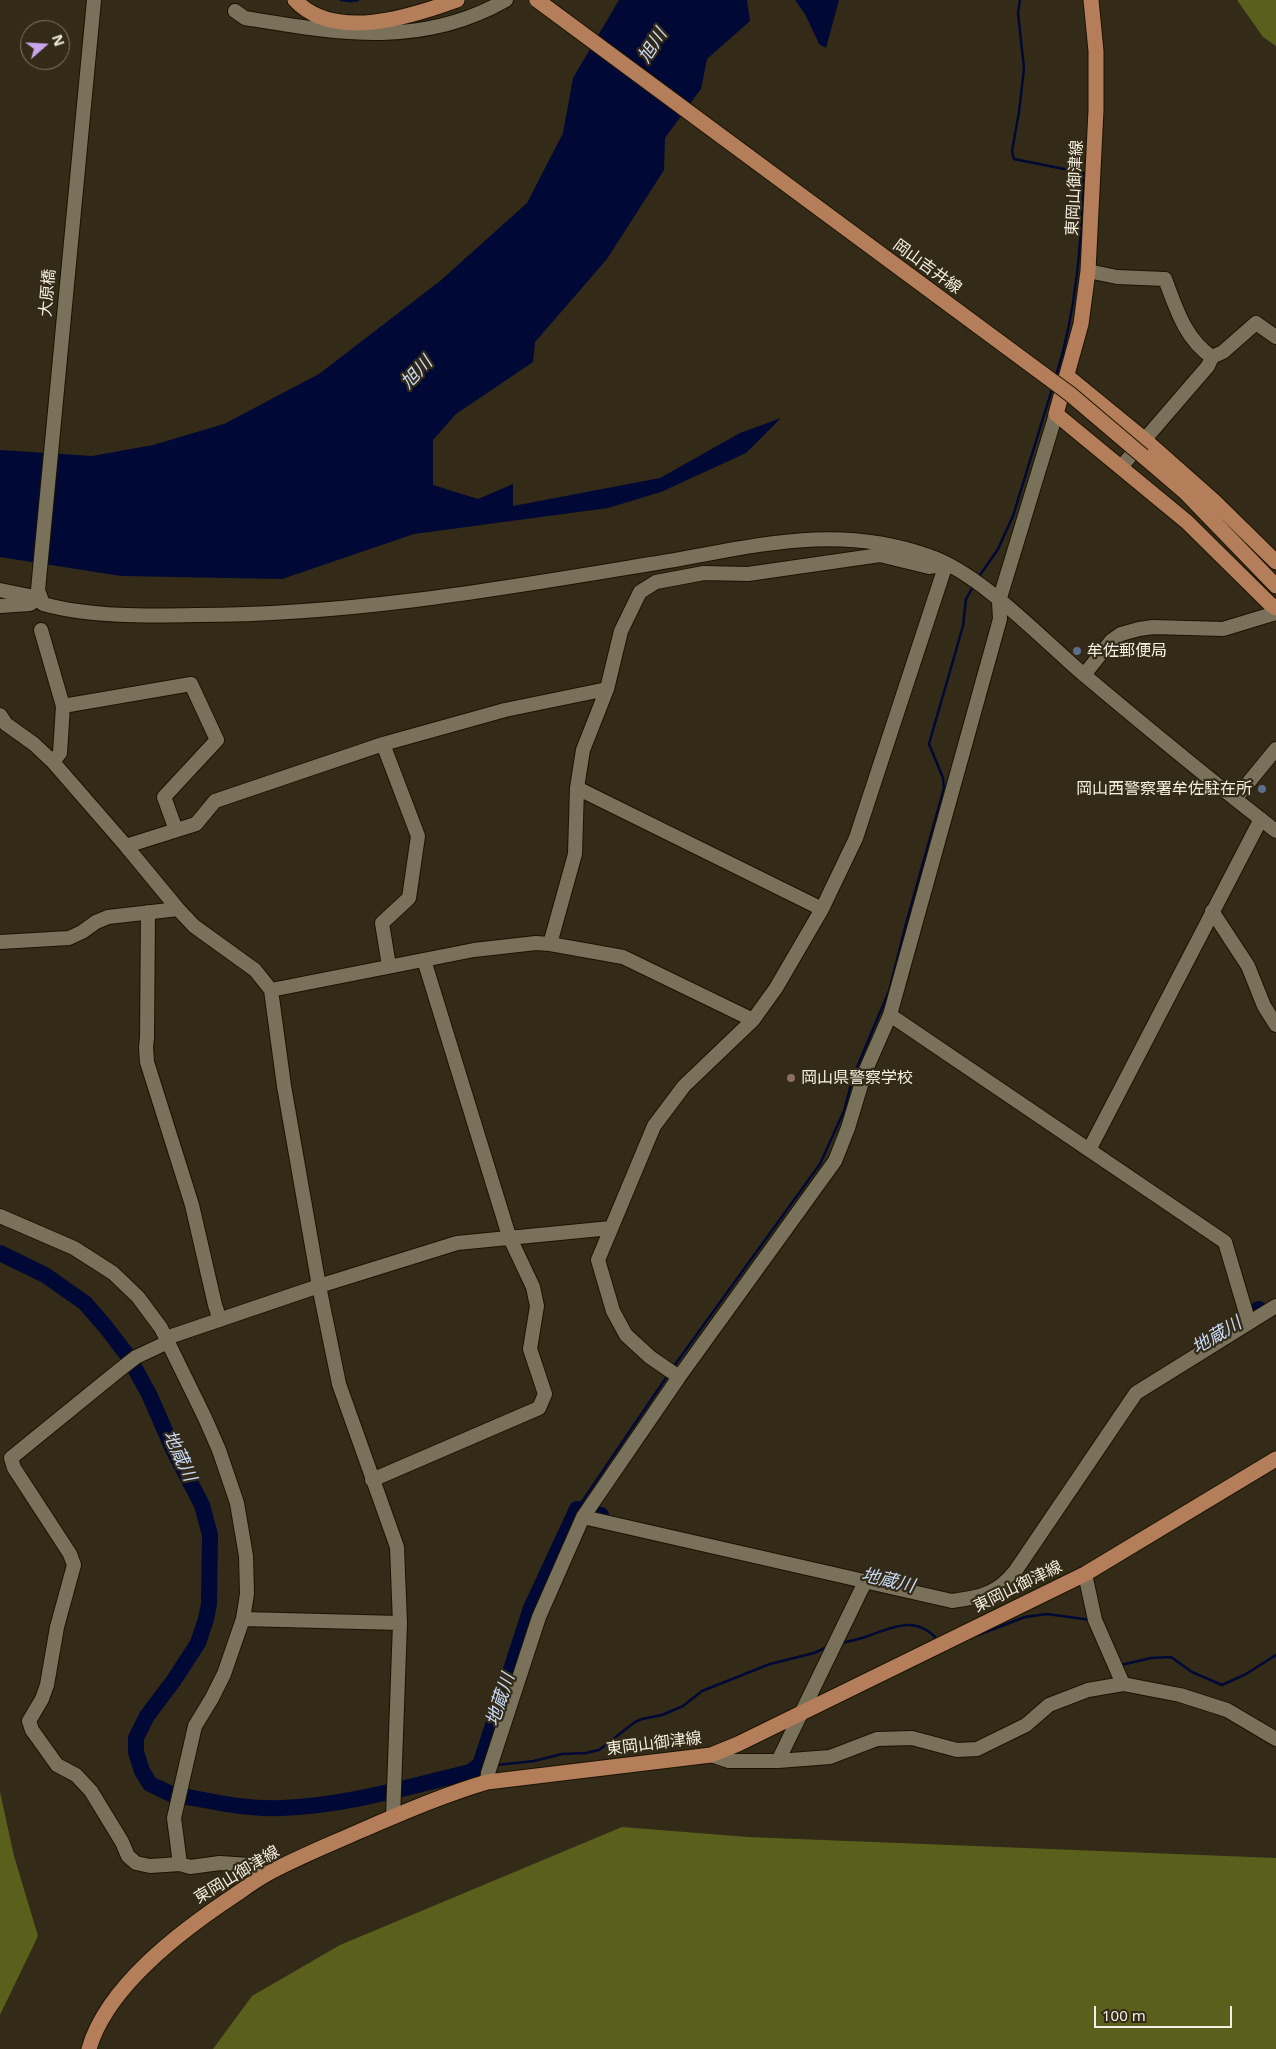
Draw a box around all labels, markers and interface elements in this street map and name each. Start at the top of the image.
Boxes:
north arrow [20,20,70,70]
water label: 旭川 [634,25,672,67]
text: N [48,32,70,49]
street label: 東岡山御津線 [1063,140,1087,236]
street label: 岡山吉井線 [889,236,965,298]
street label: 大原橋 [36,268,60,318]
water label: 旭川 [397,352,437,394]
place label: 牟佐郵便局 [1087,641,1167,661]
marker: 牟佐郵便局 [1071,645,1083,657]
place label: 岡山西警察署牟佐駐在所 [1076,779,1252,799]
marker: 岡山西警察署牟佐駐在所 [1256,783,1268,795]
place label: 岡山県警察学校 [801,1068,913,1088]
marker: 岡山県警察学校 [785,1072,797,1084]
water label: 地蔵川 [1188,1313,1246,1359]
water label: 地蔵川 [158,1427,200,1485]
street label: 東岡山御津線 [971,1557,1065,1617]
water label: 地蔵川 [859,1564,917,1598]
water label: 地蔵川 [482,1671,520,1729]
street label: 東岡山御津線 [605,1729,703,1759]
street label: 東岡山御津線 [191,1842,283,1908]
scale bar [1096,1996,1234,2028]
text: 100 m [1102,2005,1146,2025]

